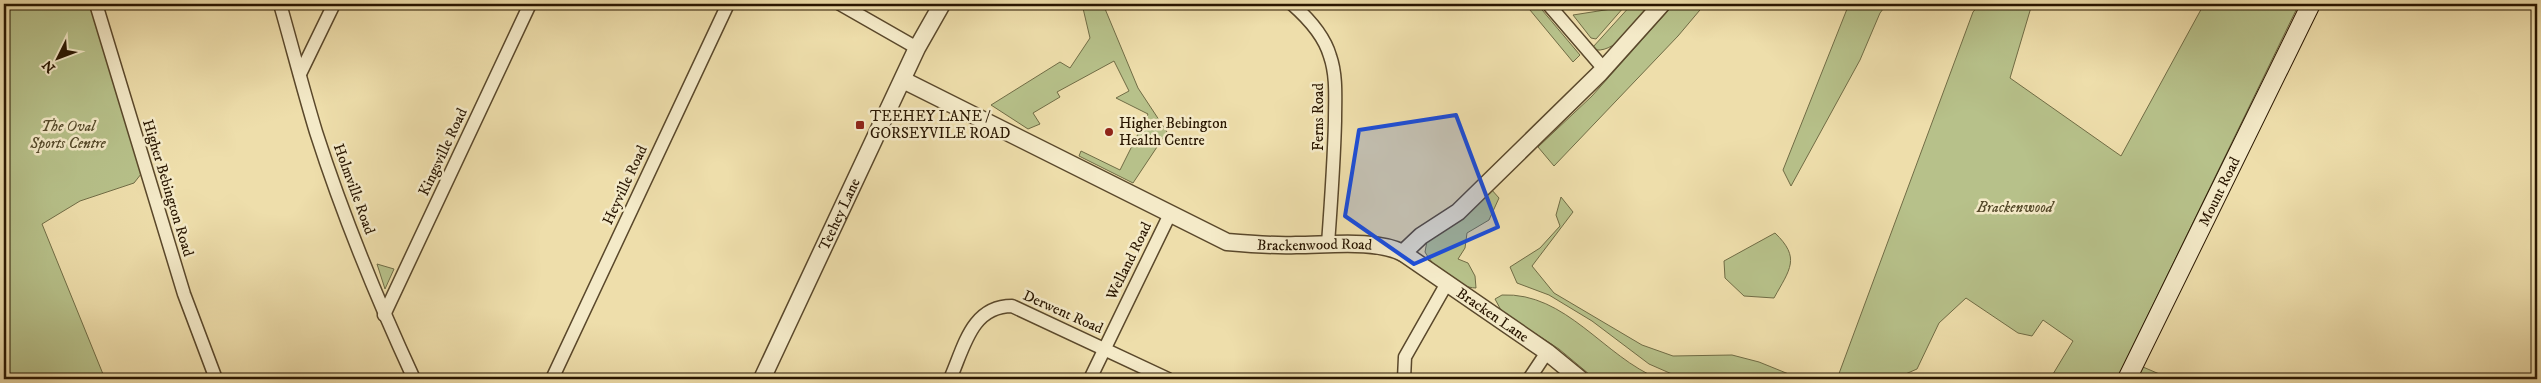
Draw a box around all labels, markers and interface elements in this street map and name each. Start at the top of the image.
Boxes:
north arrow [32,32,82,82]
text: N [38,55,60,76]
street label: Ferns Road [1309,83,1328,151]
street label: Kingsville Road [414,105,472,199]
place label: TEEHEY LANE / GORSEYVILE ROAD [870,107,1010,143]
place label: Higher Bebington Health Centre [1119,114,1227,150]
park label: The Oval Sports Centre [29,117,107,153]
street label: Higher Bebington Road [138,117,198,259]
marker: TEEHEY LANE / GORSEYVILE ROAD [854,119,866,131]
marker: Higher Bebington Health Centre [1103,126,1115,138]
street label: Holmville Road [329,141,379,237]
street label: Heyville Road [598,142,652,228]
street label: Mount Road [2194,153,2244,229]
street label: Teehey Lane [814,175,864,253]
park label: Brackenwood [1976,198,2056,217]
street label: Welland Road [1102,219,1156,304]
street label: Brackenwood Road [1257,234,1374,255]
street label: Bracken Lane [1453,283,1533,346]
street label: Derwent Road [1020,286,1106,338]

